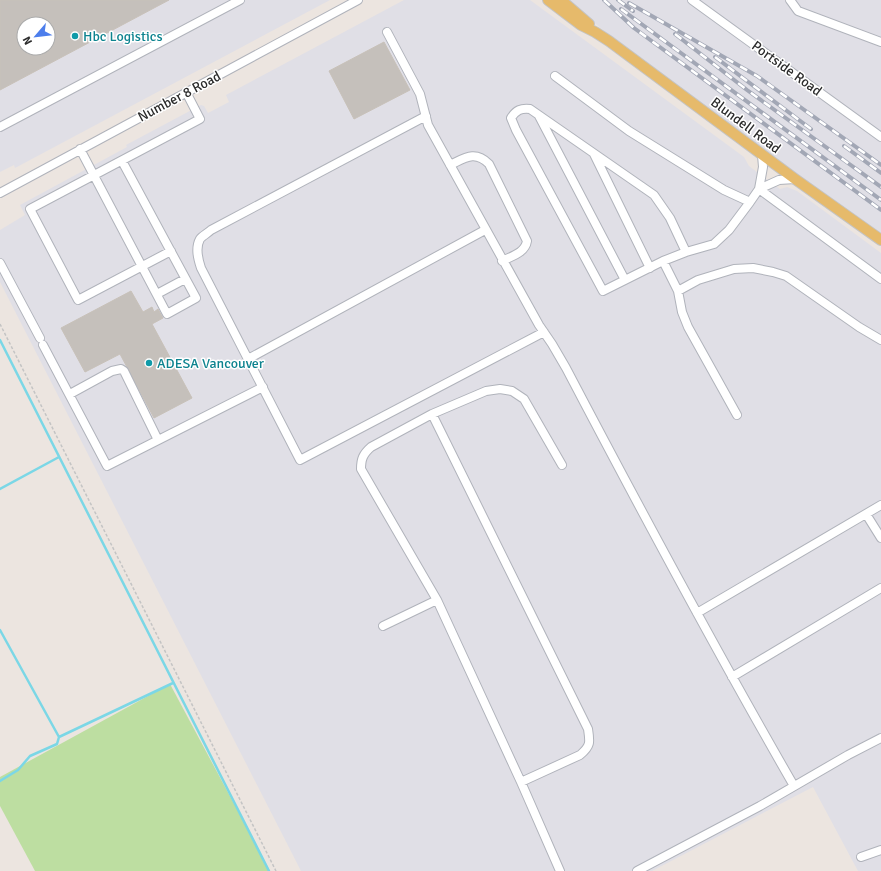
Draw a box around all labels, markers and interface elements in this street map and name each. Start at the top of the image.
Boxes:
north arrow [16,16,56,56]
place label: Hbc Logistics [83,28,163,45]
marker: Hbc Logistics [70,31,80,41]
text: N [20,34,35,47]
street label: Portside Road [748,37,825,100]
street label: Number 8 Road [135,67,224,125]
street label: Blundell Road [707,94,784,157]
place label: ADESA Vancouver [157,355,265,372]
marker: ADESA Vancouver [144,358,154,368]

